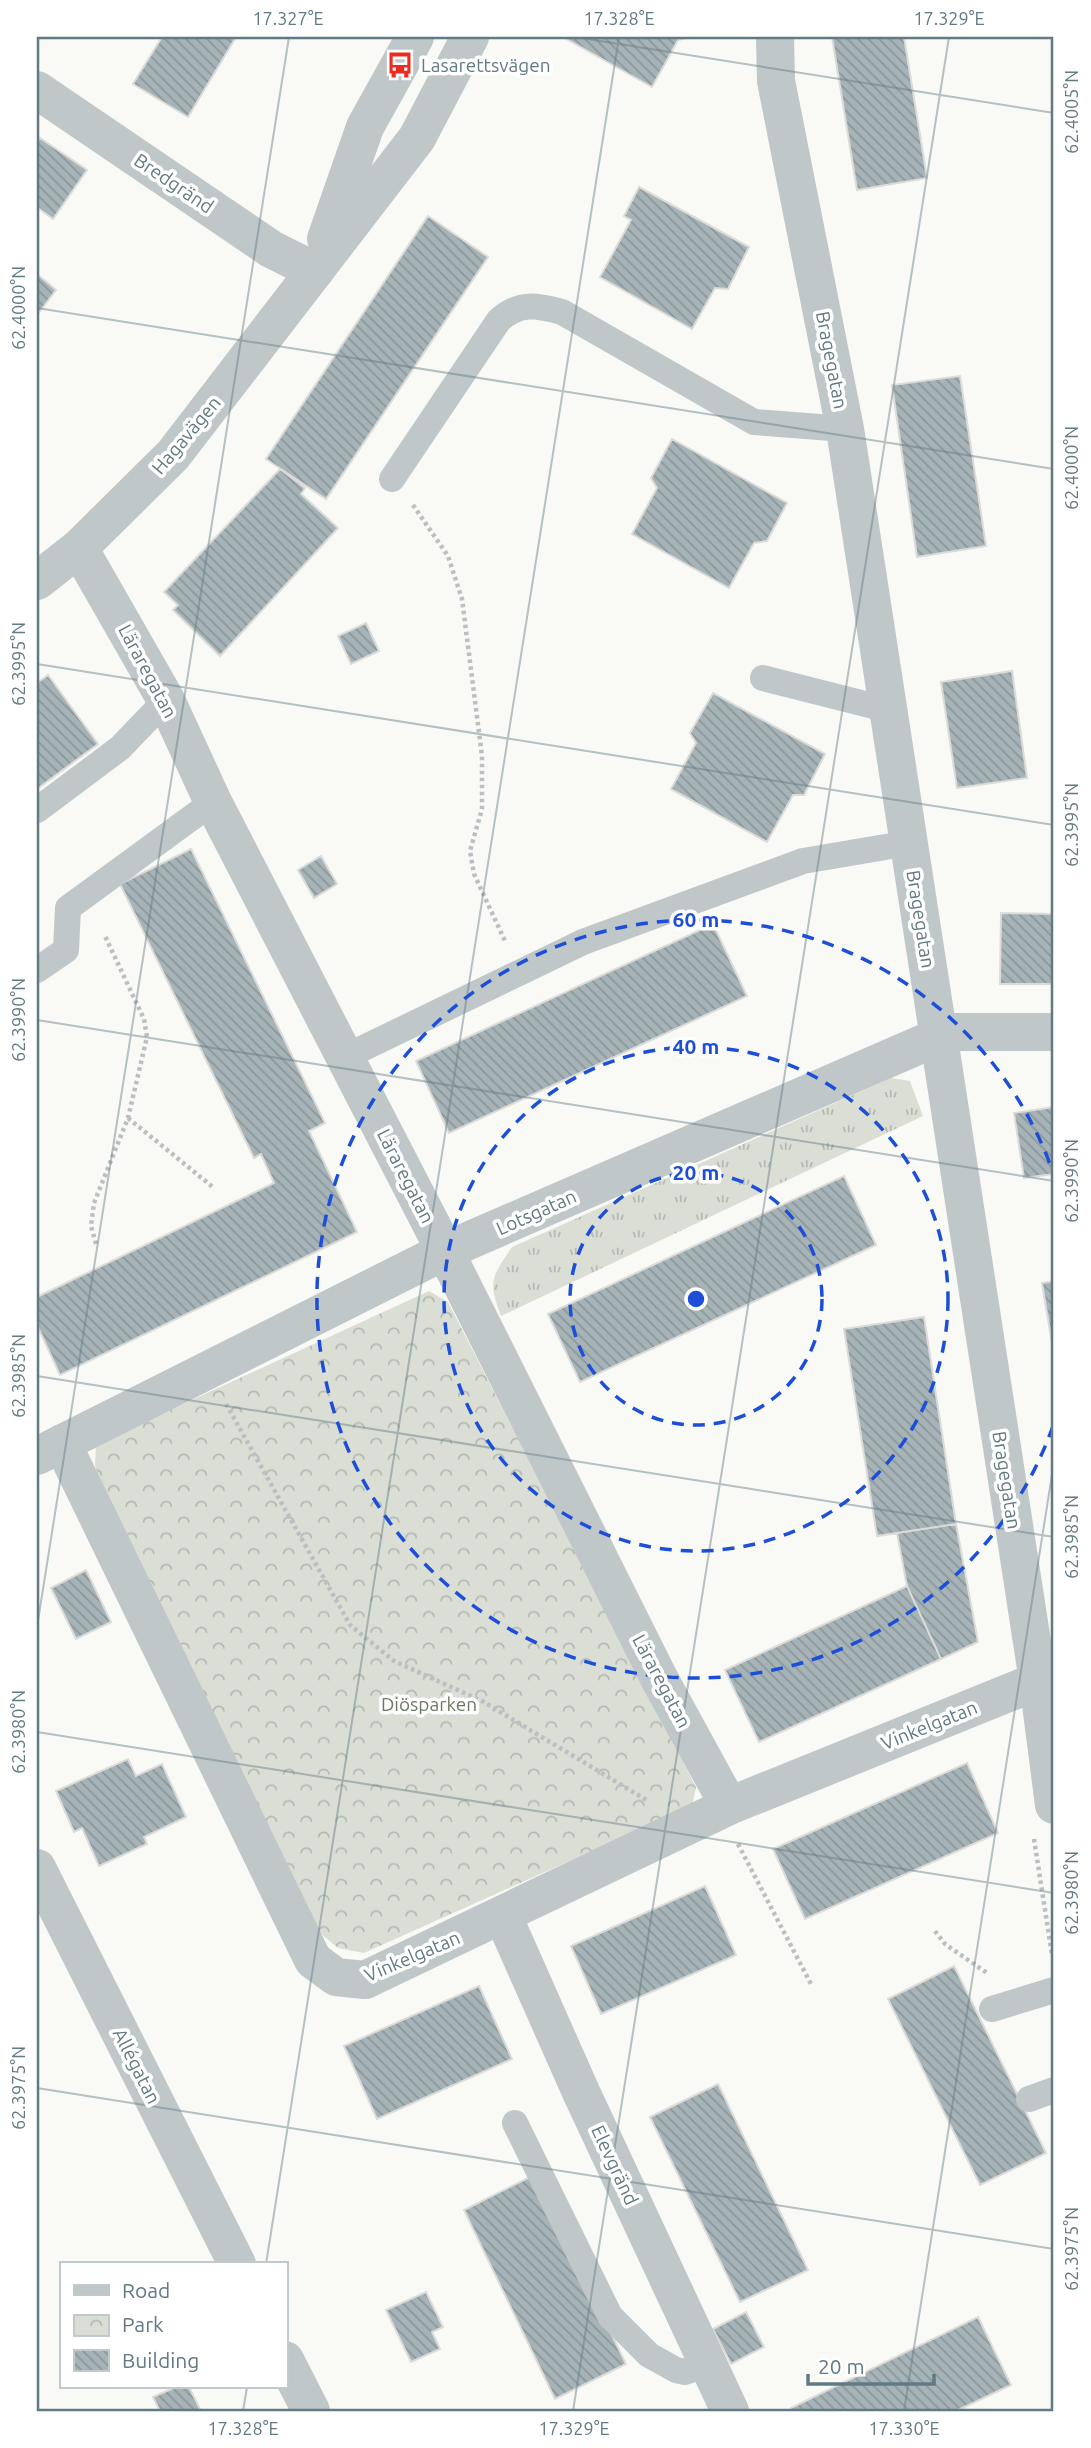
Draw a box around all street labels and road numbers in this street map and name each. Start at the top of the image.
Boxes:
street label: Bredgränd [130,149,218,217]
street label: Bragegatan [812,309,852,411]
street label: Hagavägen [147,392,225,478]
street label: Läraregatan [114,620,182,722]
street label: Bragegatan [902,868,940,970]
street label: Läraregatan [373,1125,439,1227]
street label: Lotsgatan [493,1185,579,1239]
street label: Bragegatan [988,1429,1026,1531]
street label: Läraregatan [628,1630,696,1732]
street label: Vinkelgatan [878,1696,980,1754]
street label: Vinkelgatan [361,1926,463,1986]
street label: Allégatan [109,2025,165,2107]
street label: Elevgränd [587,2122,643,2208]

